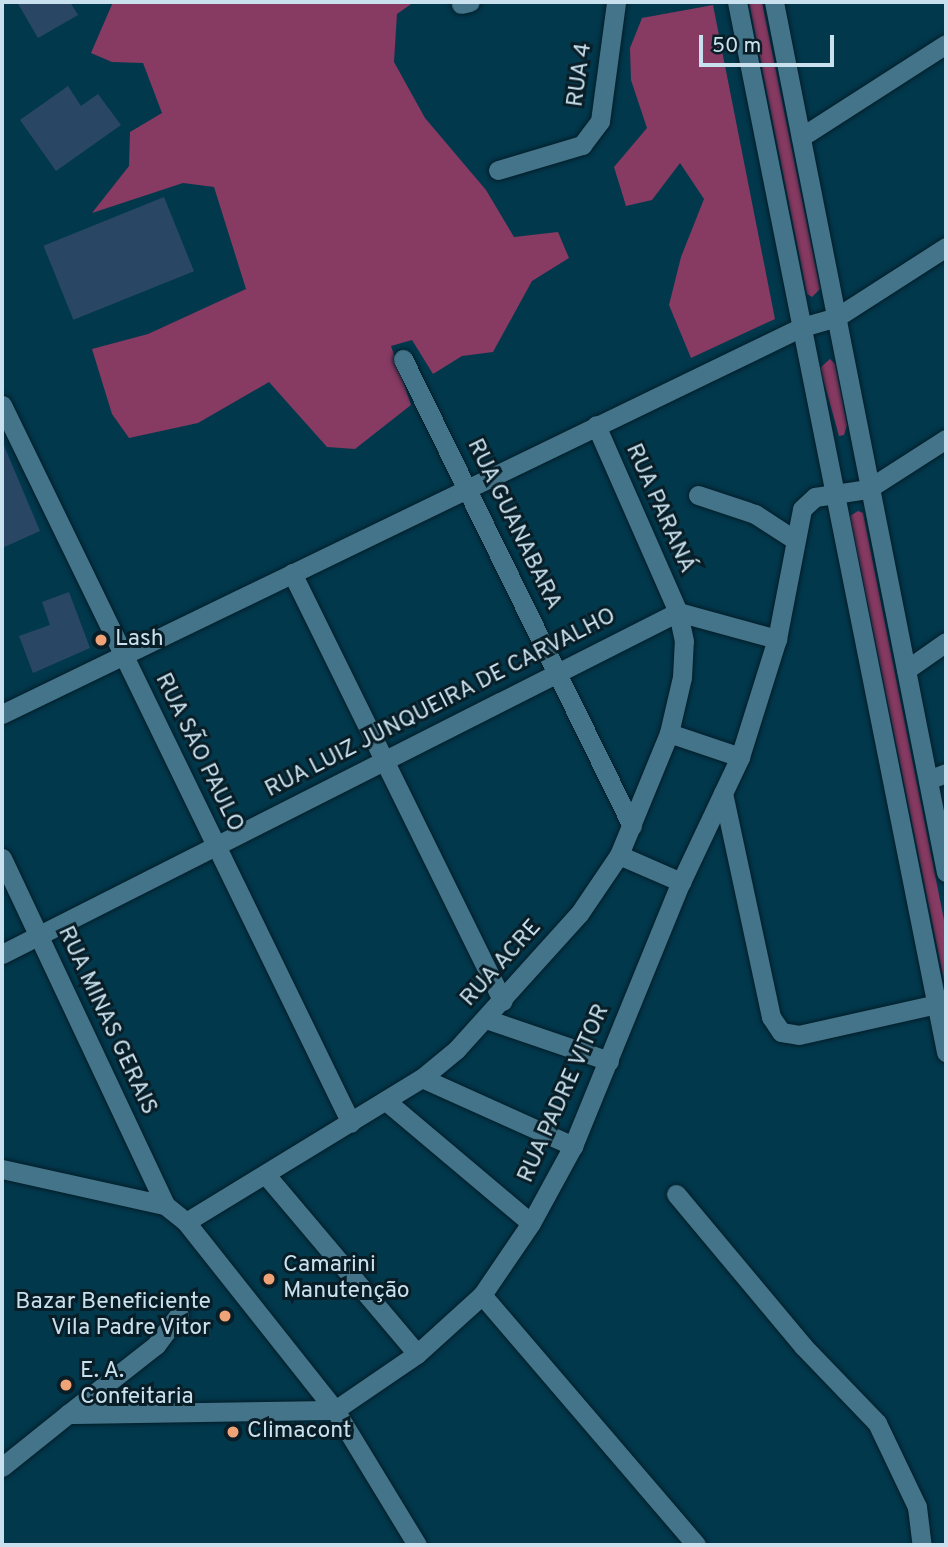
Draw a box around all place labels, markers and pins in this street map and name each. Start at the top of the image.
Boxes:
place label: Lash [115,626,164,654]
marker: Lash [93,632,109,648]
place label: Camarini Manutenção [283,1252,410,1306]
marker: Camarini Manutenção [261,1271,277,1287]
place label: Bazar Beneficiente Vila Padre Vitor [15,1289,211,1343]
marker: Bazar Beneficiente Vila Padre Vitor [217,1308,233,1324]
place label: E. A. Confeitaria [80,1358,194,1412]
marker: E. A. Confeitaria [58,1377,74,1393]
place label: Climacont [247,1418,351,1446]
marker: Climacont [225,1424,241,1440]

